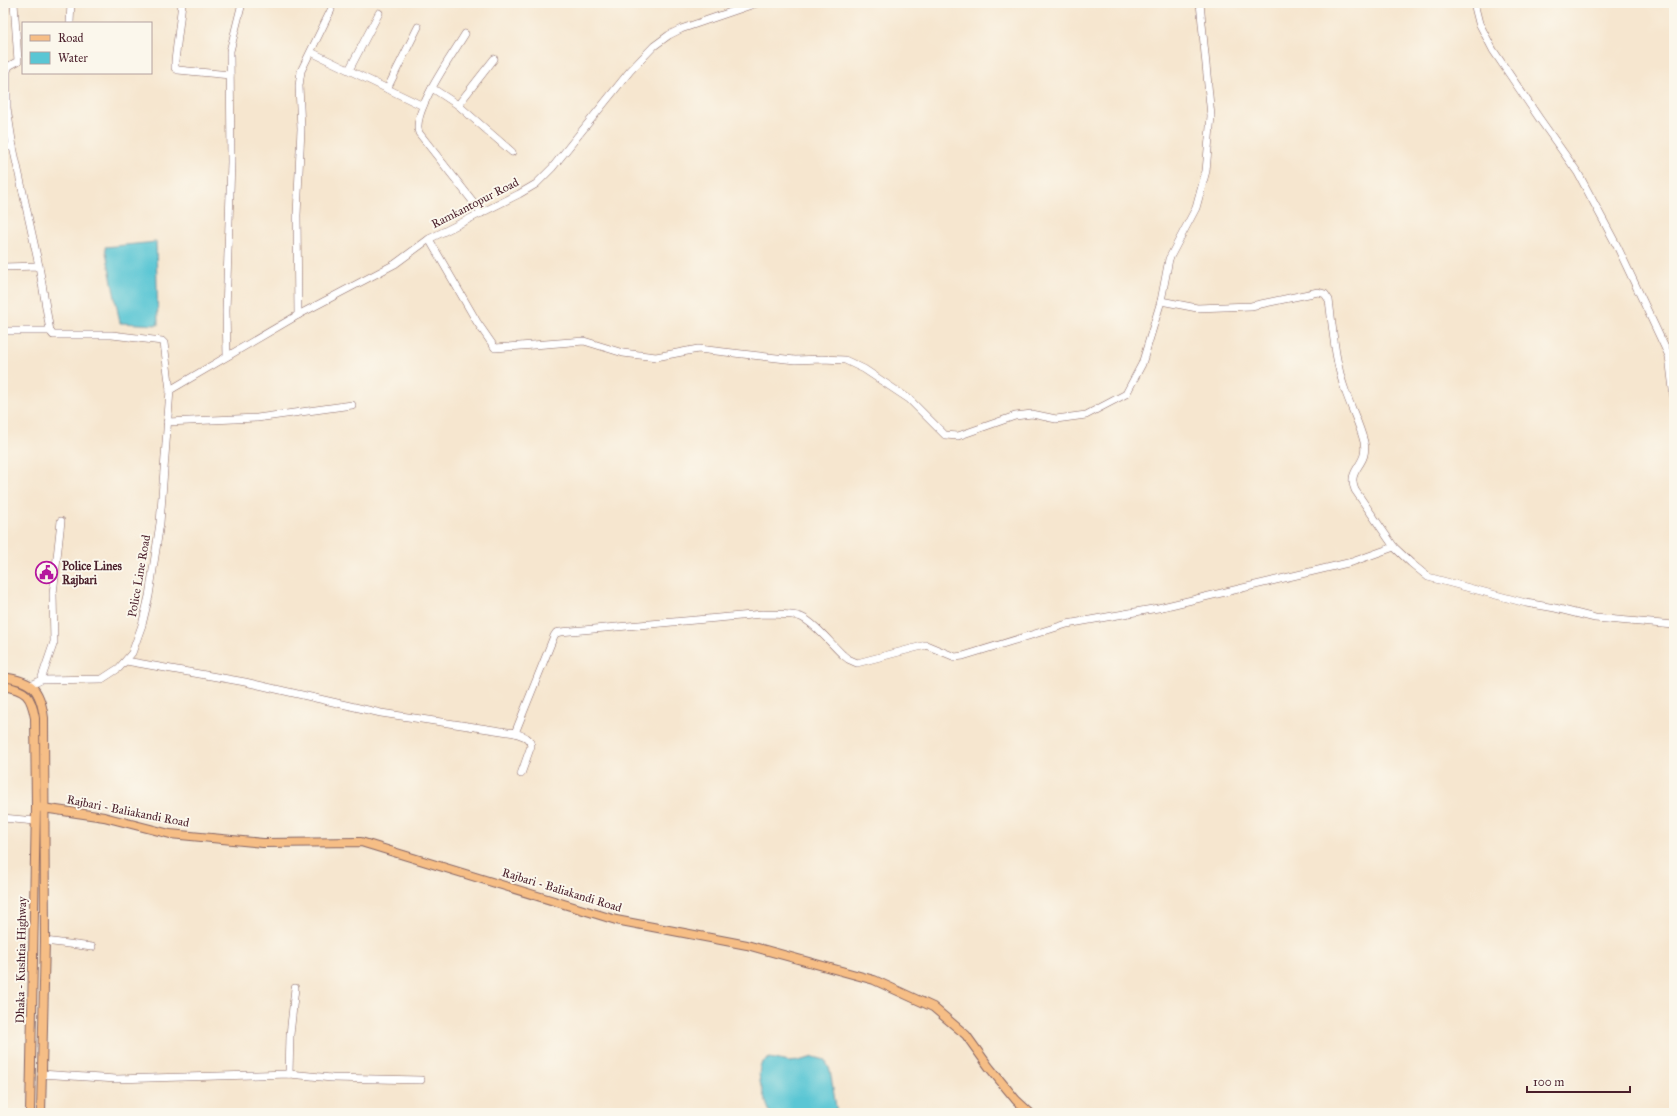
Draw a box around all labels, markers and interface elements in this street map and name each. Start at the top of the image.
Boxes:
legend [22,22,152,74]
text: Road [58,31,84,45]
text: Water [58,51,88,65]
street label: Ramkantopur Road [429,175,521,231]
street label: Police Line Road [125,534,153,618]
place label: Police Lines Rajbari [62,559,122,588]
public building icon: Police Lines Rajbari [33,560,59,586]
street label: Rajbari - Baliakandi Road [66,792,190,830]
street label: Rajbari - Baliakandi Road [500,865,624,915]
street label: Dhaka - Kushtia Highway [13,896,30,1024]
scale bar [1527,1068,1630,1094]
text: 100 m [1533,1075,1564,1089]

